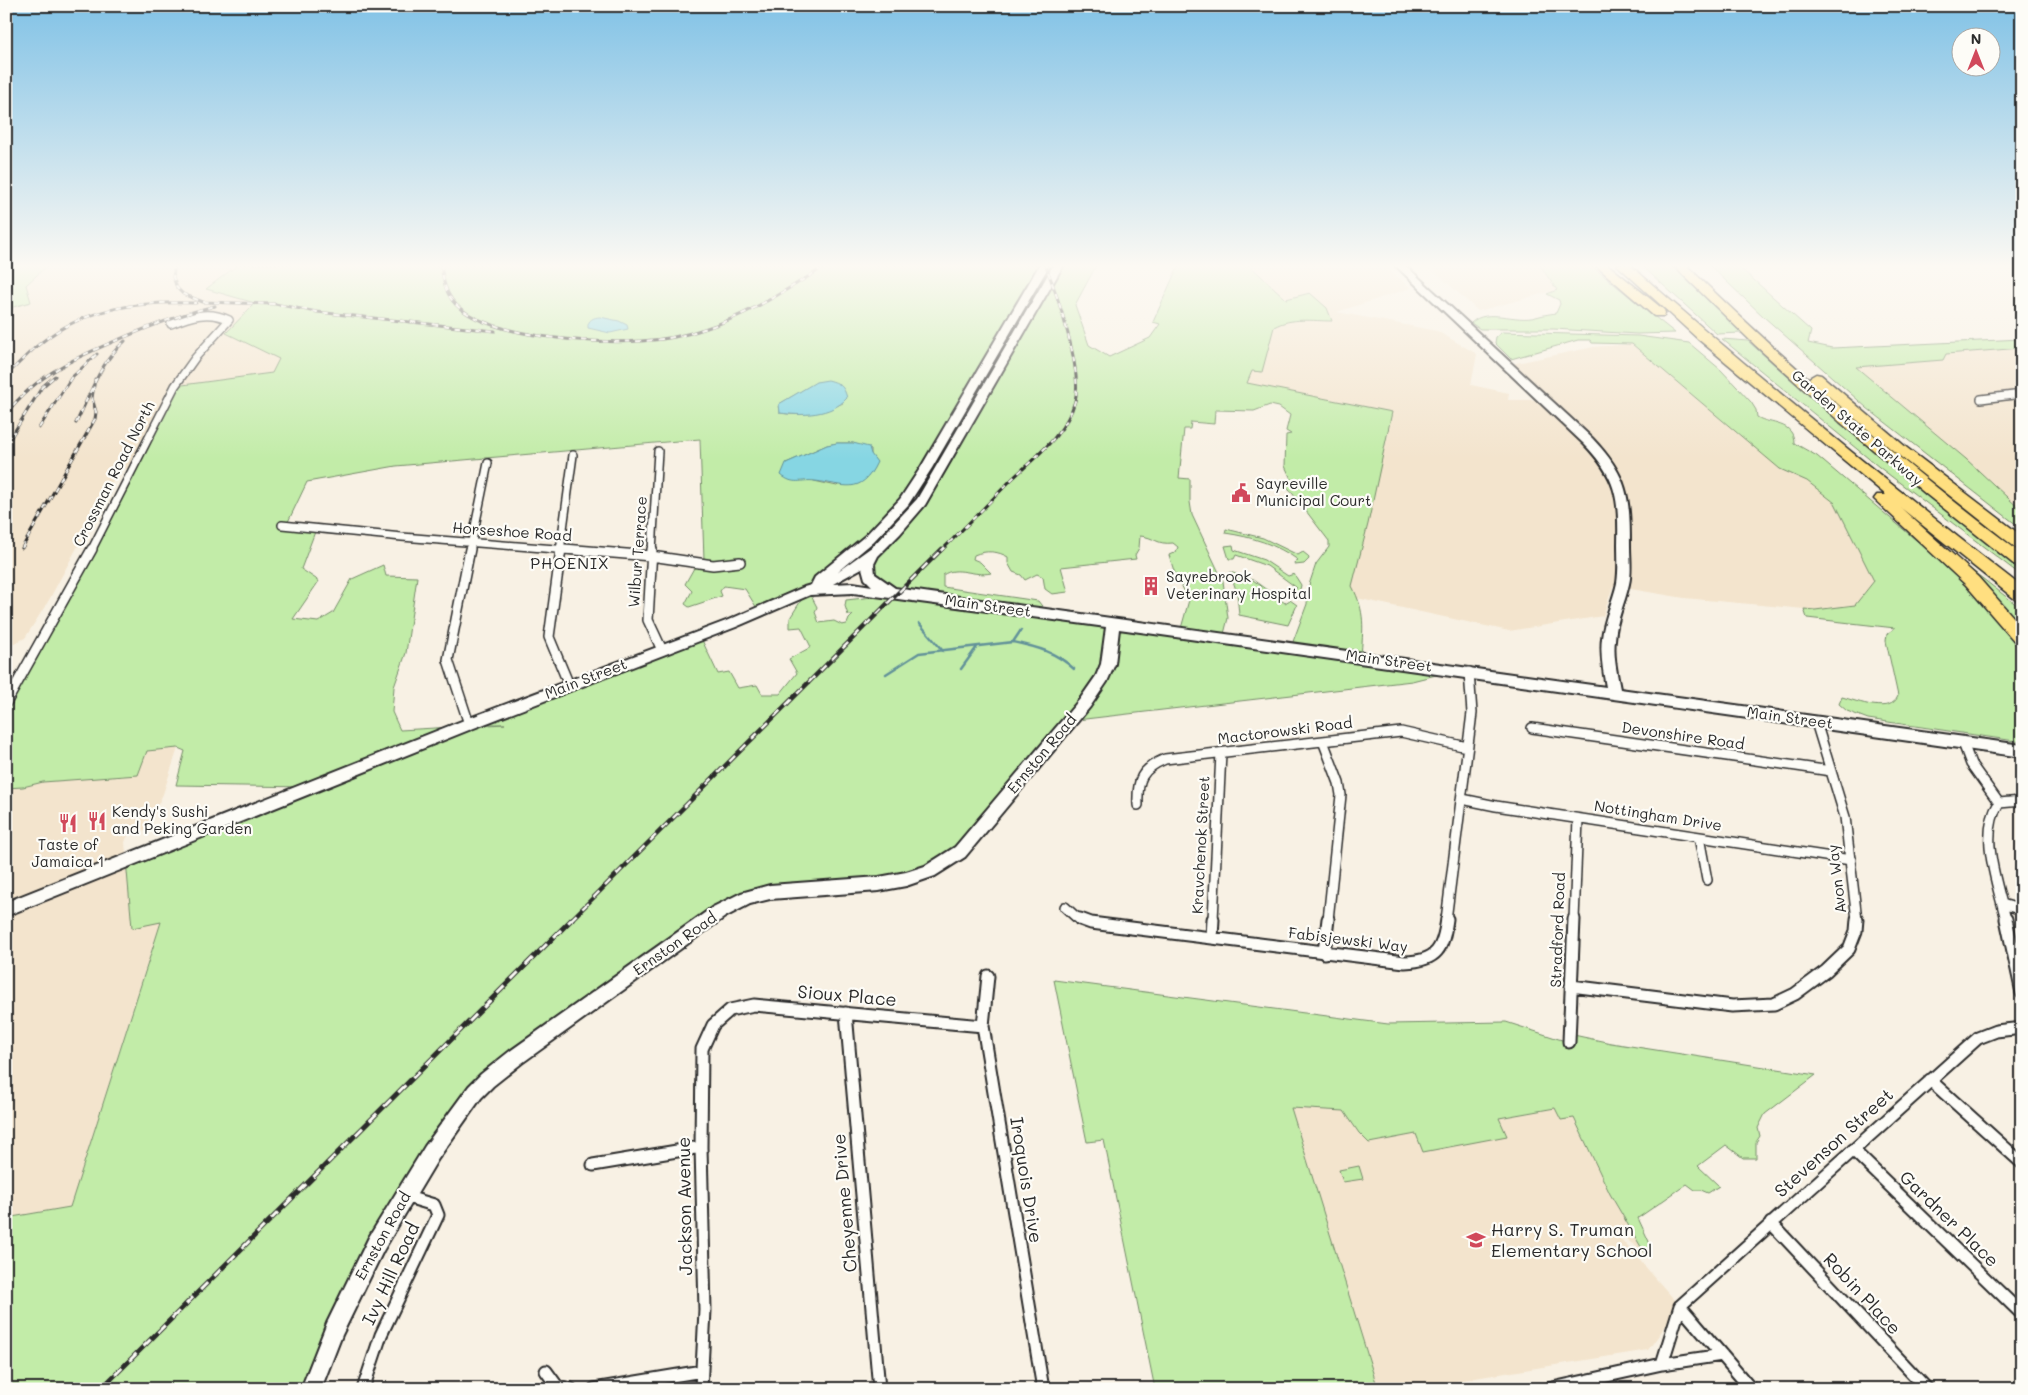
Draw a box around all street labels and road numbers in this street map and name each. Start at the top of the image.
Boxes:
street label: Garden State Parkway [1788,365,1928,490]
street label: Crossman Road North [68,397,159,550]
street label: Wilbur Terrace [623,495,651,608]
street label: Horseshoe Road [452,517,573,545]
street label: Main Street [944,589,1032,621]
street label: Main Street [1345,644,1433,676]
street label: Main Street [542,653,630,703]
street label: Main Street [1746,701,1834,733]
street label: Ernston Road [1002,710,1080,797]
street label: Mactorowski Road [1216,712,1353,748]
street label: Devonshire Road [1620,716,1746,754]
street label: Kravchenok Street [1186,775,1214,914]
street label: Nottingham Drive [1593,795,1723,835]
street label: Avon Way [1822,843,1850,915]
street label: Stradford Road [1545,872,1569,988]
street label: Ernston Road [629,907,720,979]
street label: Fabisjewski Way [1287,922,1409,956]
street label: Sioux Place [796,979,898,1011]
street label: Stevenson Street [1769,1082,1898,1202]
street label: Iroquois Drive [1005,1115,1049,1245]
street label: Cheyenne Drive [826,1133,862,1273]
street label: Jackson Avenue [671,1136,697,1276]
street label: Gardner Place [1895,1165,2005,1272]
street label: Ernston Road [350,1188,415,1283]
street label: Ivy Hill Road [356,1218,424,1329]
street label: Robin Place [1819,1247,1907,1339]

